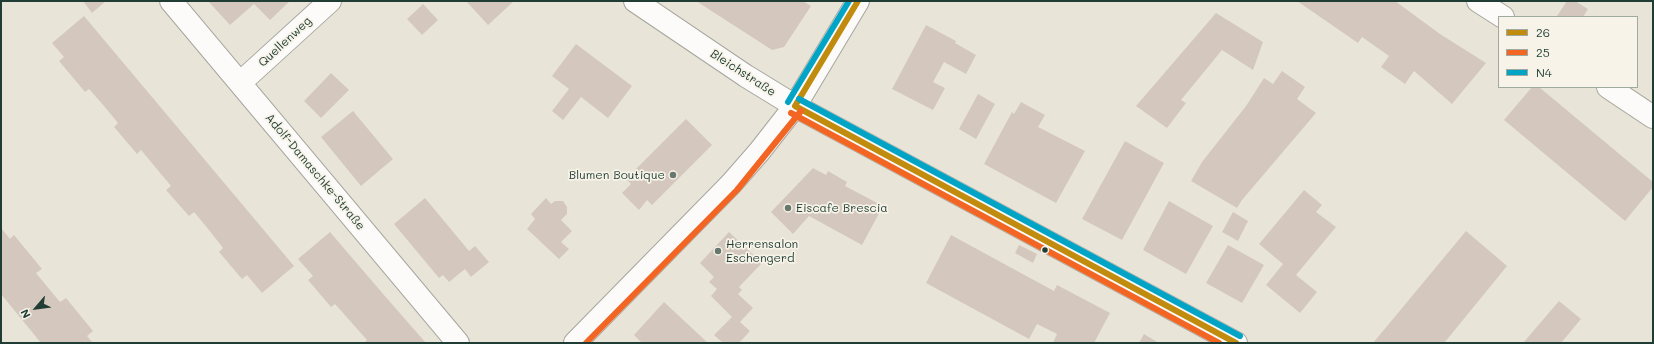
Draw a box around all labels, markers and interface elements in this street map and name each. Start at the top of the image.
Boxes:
street label: Quellenweg [256,14,314,70]
legend [1498,16,1638,88]
text: 26 [1536,24,1550,40]
text: 25 [1536,44,1550,60]
street label: Bleichstraße [708,47,778,99]
text: N4 [1536,64,1552,80]
street label: Adolf-Damaschke-Straße [262,111,368,233]
place label: Blumen Boutique [569,168,665,182]
marker: Blumen Boutique [668,170,678,180]
place label: Eiscafe Brescia [796,201,888,215]
marker: Eiscafe Brescia [783,203,793,213]
place label: Herrensalon Eschengerd [726,237,798,265]
unlabelled marker [1040,245,1050,255]
marker: Herrensalon Eschengerd [713,246,723,256]
north arrow [16,288,56,328]
text: N [16,307,34,321]

